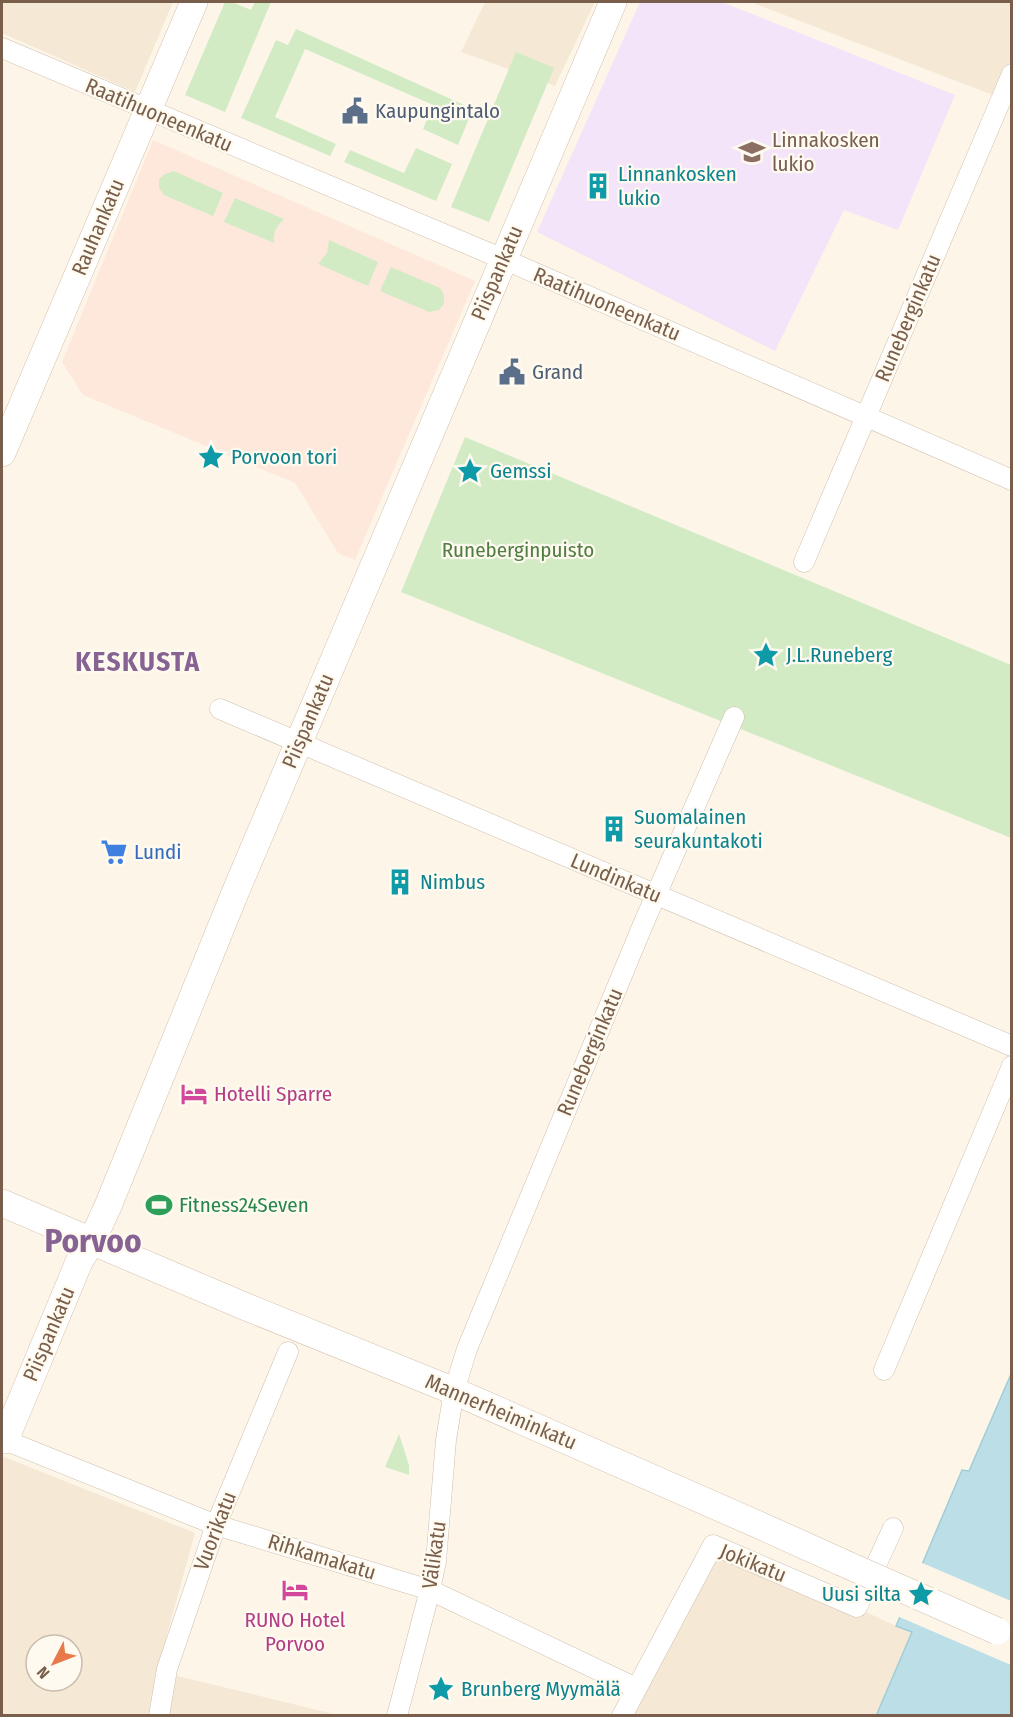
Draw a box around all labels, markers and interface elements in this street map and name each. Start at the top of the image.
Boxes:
street label: Raatihuoneenkatu [81,72,237,158]
public building icon: Kaupungintalo [340,96,370,126]
place label: Kaupungintalo [375,98,500,124]
place label: Linnakosken lukio [772,127,880,177]
school or university icon: Linnakosken lukio [737,137,767,167]
place label: Linnankosken lukio [618,161,737,211]
building icon: Linnankosken lukio [583,171,613,201]
street label: Rauhankatu [66,175,130,279]
street label: Piispankatu [465,222,529,324]
street label: Runeberginkatu [869,250,947,386]
street label: Raatihuoneenkatu [529,261,685,347]
public building icon: Grand [497,357,527,387]
place label: Grand [532,359,583,385]
place icon: Porvoon tori [196,442,226,472]
place label: Porvoon tori [231,444,337,470]
place icon: Gemssi [455,456,485,486]
place label: Gemssi [490,458,552,484]
park label: Runeberginpuisto [442,537,594,563]
place icon: J.L.Runeberg [751,640,781,670]
place label: J.L.Runeberg [786,642,892,668]
district label: KESKUSTA [75,646,201,678]
street label: Piispankatu [276,670,340,772]
place label: Suomalainen seurakuntakoti [634,804,763,854]
building icon: Suomalainen seurakuntakoti [599,814,629,844]
supermarket icon: Lundi [99,837,129,867]
place label: Lundi [134,839,182,865]
street label: Lundinkatu [567,847,665,909]
building icon: Nimbus [385,867,415,897]
place label: Nimbus [420,869,485,895]
street label: Runeberginkatu [551,984,629,1120]
hotel icon: Hotelli Sparre [179,1079,209,1109]
place label: Hotelli Sparre [214,1081,332,1107]
sports icon: Fitness24Seven [144,1190,174,1220]
place label: Fitness24Seven [179,1192,309,1218]
district label: Porvoo [44,1221,142,1261]
street label: Piispankatu [17,1283,81,1385]
street label: Mannerheiminkatu [421,1368,581,1456]
street label: Vuorikatu [188,1488,242,1574]
street label: Välikatu [416,1519,452,1591]
street label: Rihkamakatu [265,1528,379,1586]
street label: Jokikatu [716,1538,790,1588]
hotel icon: RUNO Hotel Porvoo [280,1575,310,1605]
place icon: Uusi silta [906,1579,936,1609]
place label: Uusi silta [822,1581,901,1607]
place label: RUNO Hotel Porvoo [245,1607,346,1657]
north arrow [24,1633,84,1693]
text: N [33,1663,53,1683]
place icon: Brunberg Myymälä [426,1674,456,1704]
place label: Brunberg Myymälä [461,1676,621,1702]

